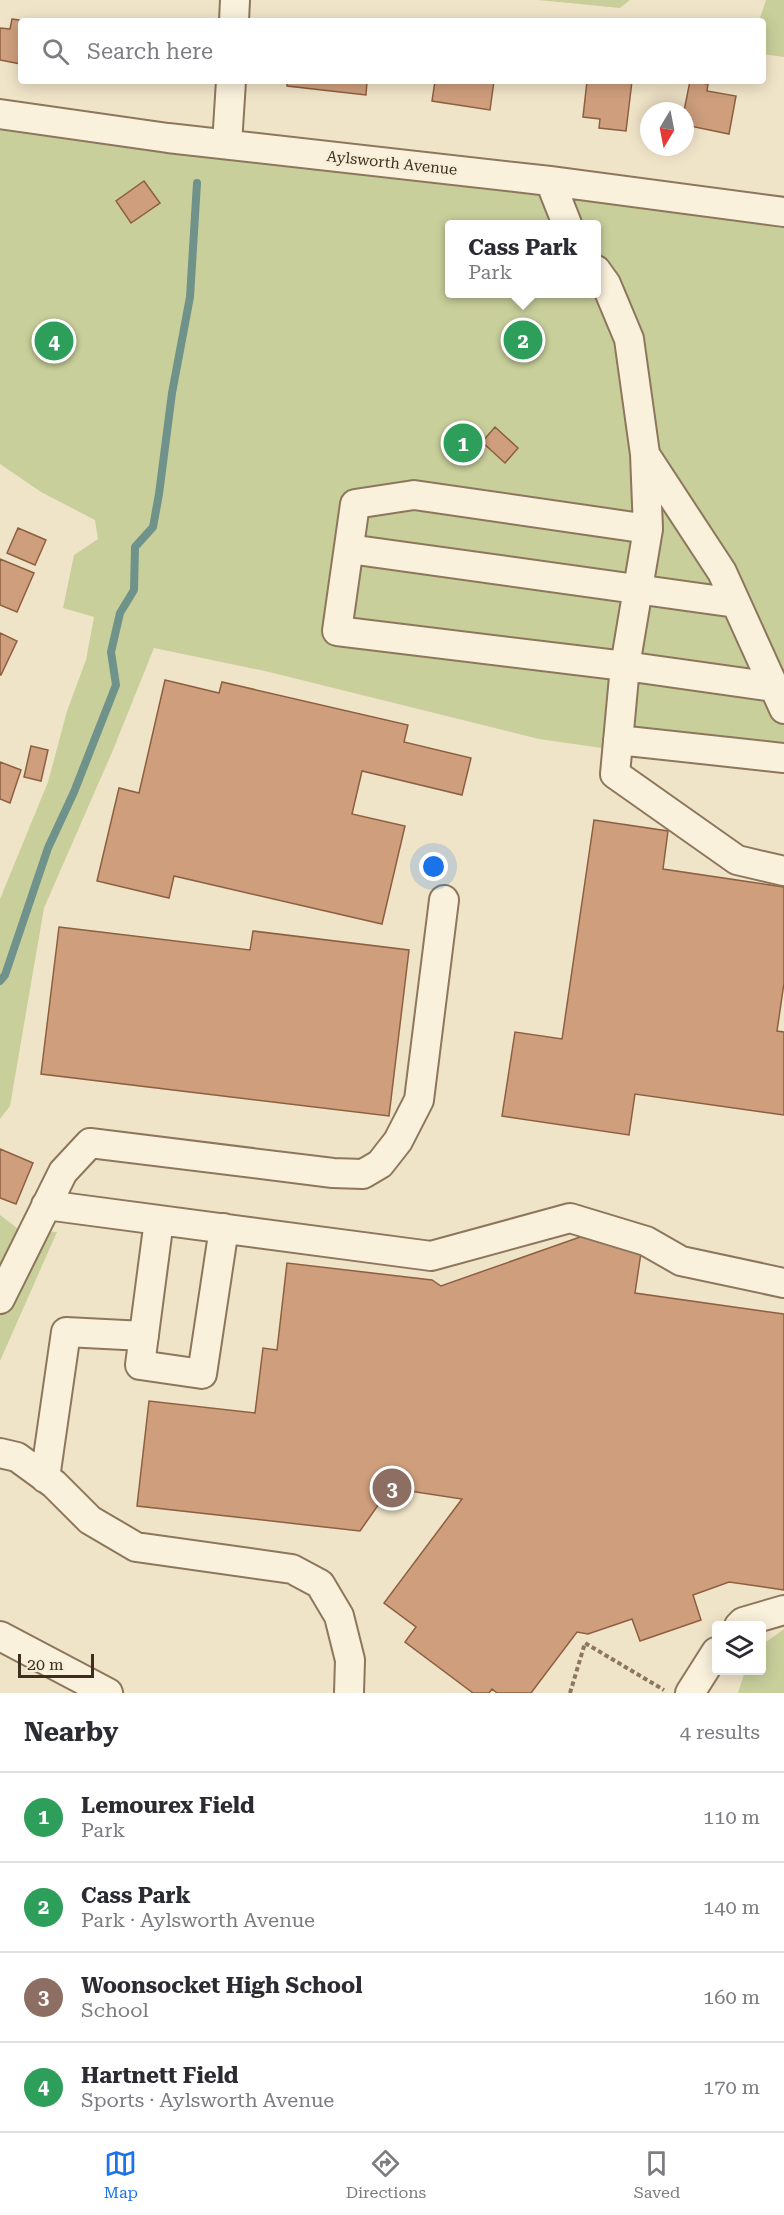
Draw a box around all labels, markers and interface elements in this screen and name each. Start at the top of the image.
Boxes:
search box [18,18,766,84]
icon: search [39,35,72,68]
text: Search here [87,39,213,64]
north arrow [640,102,694,156]
street label: Aylsworth Avenue [326,147,458,179]
popup [445,220,601,298]
text: Cass Park [468,235,578,260]
text: Park [468,260,512,284]
pin: 4 [34,318,74,364]
pin: 2 [504,318,542,362]
pin: 1 [444,420,482,466]
your location [419,852,448,881]
pin: 3 [372,1466,412,1510]
map controls [712,1621,766,1675]
button: layers [712,1621,766,1675]
scale bar [18,1651,94,1678]
text: 20 m [27,1655,64,1674]
text: Nearby [24,1717,118,1747]
text: 4 results [680,1720,760,1744]
text: Lemourex Field [81,1793,255,1818]
text: 1 [38,1805,49,1829]
text: 110 m [703,1805,760,1829]
text: Park [81,1818,125,1842]
text: Cass Park [81,1883,191,1908]
text: 2 [38,1895,49,1919]
text: 140 m [703,1895,760,1919]
text: Park · Aylsworth Avenue [81,1908,315,1932]
text: Woonsocket High School [81,1973,362,1998]
text: 3 [38,1985,49,2009]
text: 160 m [703,1985,760,2009]
text: School [81,1998,149,2022]
text: Hartnett Field [81,2063,239,2088]
text: 4 [38,2075,49,2099]
text: 170 m [703,2075,760,2099]
text: Sports · Aylsworth Avenue [81,2088,334,2112]
tab: Map [104,2147,138,2202]
tab: Directions [346,2147,426,2202]
tab: Saved [634,2147,680,2202]

